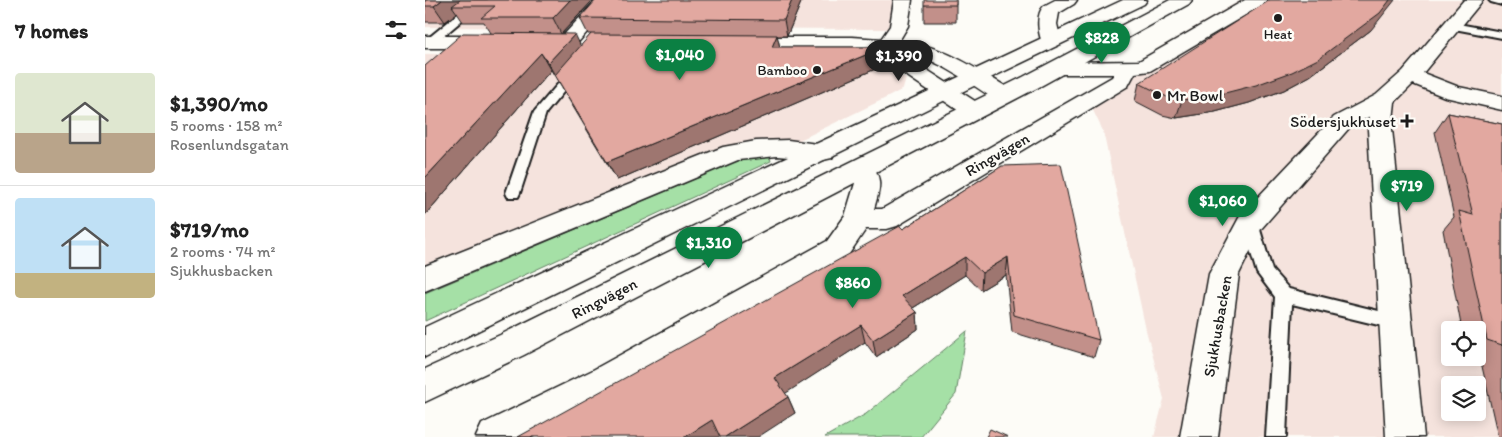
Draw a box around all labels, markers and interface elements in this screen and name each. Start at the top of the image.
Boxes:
marker: Heat [1272,12,1284,24]
icon: filters [382,16,410,44]
text: 7 homes [15,18,89,43]
pin: $828 [1072,22,1132,64]
place label: Heat [1264,26,1292,43]
text: $828 [1085,28,1119,47]
pin: $1,040 [639,38,721,81]
pin: $1,390 [858,39,940,82]
text: $1,040 [656,45,704,64]
text: $1,390 [876,46,922,65]
place label: Bamboo [757,62,807,79]
marker: Bamboo [811,64,823,76]
place label: Mr Bowl [1167,86,1224,105]
marker: Mr Bowl [1151,89,1163,101]
text: $1,390/mo [170,91,268,116]
icon: home [55,93,115,153]
place label: Södersjukhuset [1290,112,1396,131]
marker: Södersjukhuset [1400,114,1414,128]
text: 5 rooms · 158 m² [170,116,282,135]
street label: Ringvägen [962,128,1033,180]
text: Rosenlundsgatan [170,135,289,154]
pin: $719 [1377,170,1437,212]
text: $719 [1391,176,1423,195]
pin: $1,060 [1182,184,1264,227]
text: $1,060 [1199,191,1247,210]
text: $719/mo [170,217,249,242]
icon: home [55,218,115,278]
pin: $1,310 [668,226,750,269]
text: $1,310 [686,233,732,252]
text: 2 rooms · 74 m² [170,242,275,261]
text: Sjukhusbacken [170,261,273,280]
pin: $860 [823,266,883,309]
text: $860 [835,273,871,292]
street label: Sjukhusbacken [1199,273,1236,378]
street label: Ringvägen [568,274,641,323]
map controls [1441,321,1486,421]
button: locate [1441,321,1486,366]
button: layers [1441,376,1486,421]

